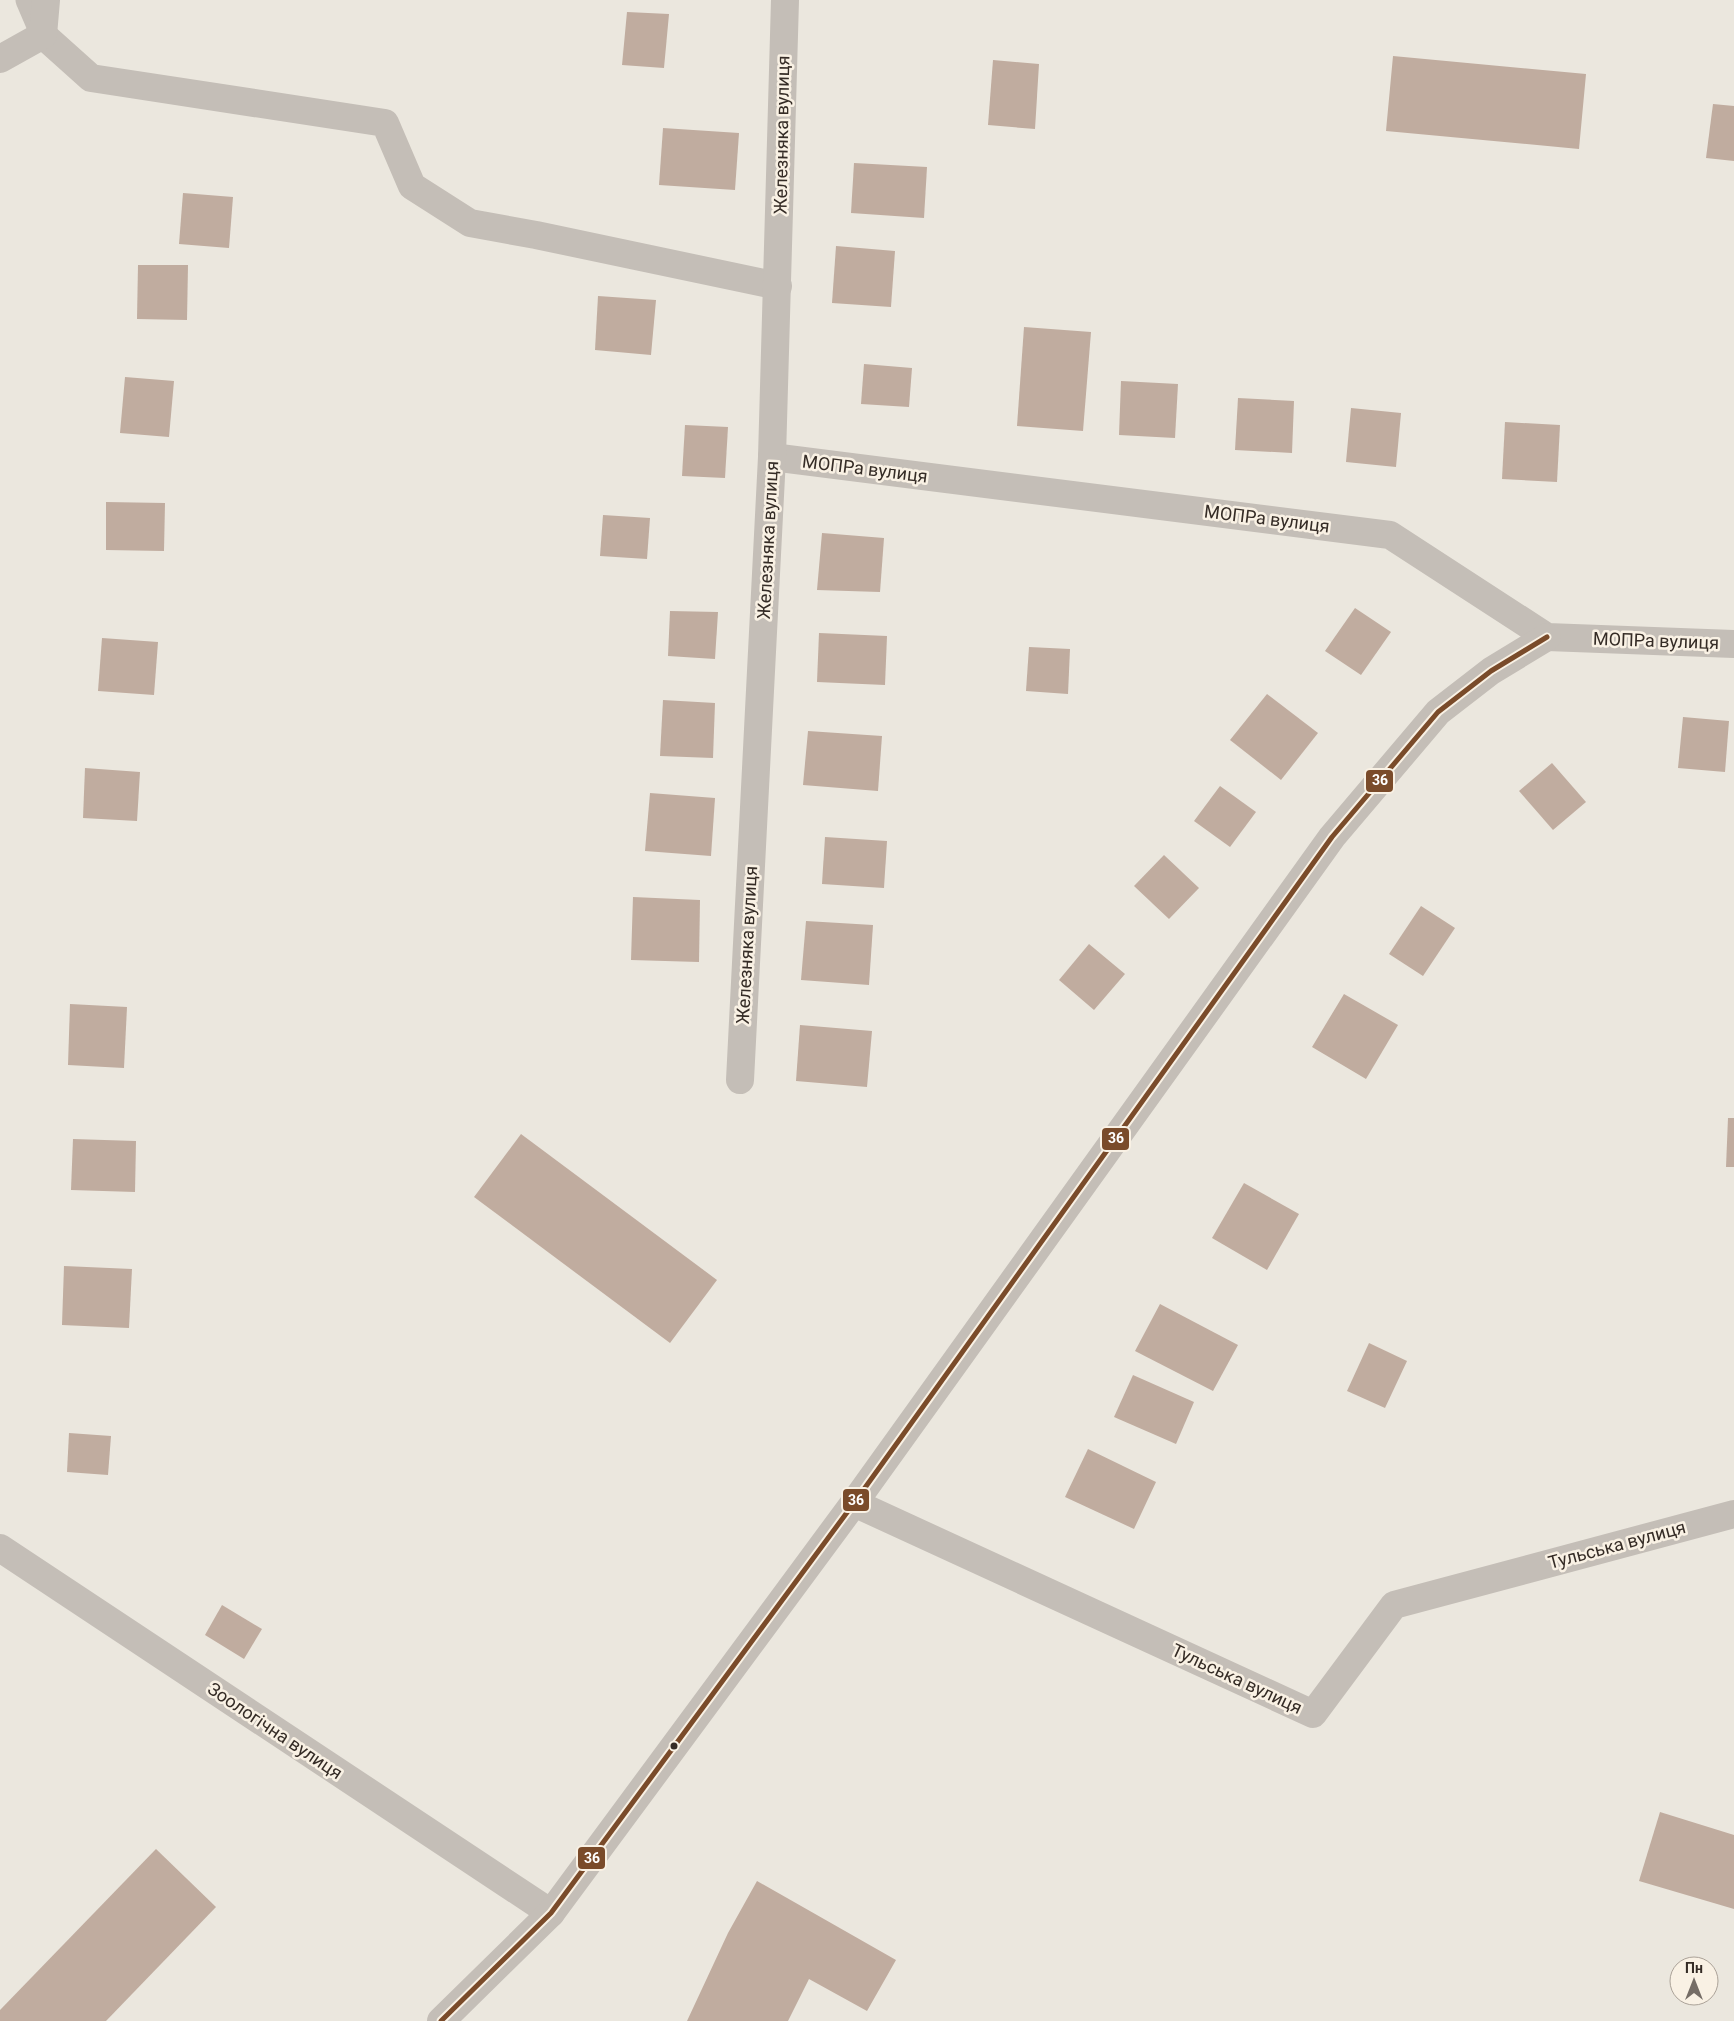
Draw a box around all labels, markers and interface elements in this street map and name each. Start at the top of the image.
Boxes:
street label: Железняка вулиця [770,55,793,215]
street label: МОПРа вулиця [801,450,929,487]
street label: Железняка вулиця [753,460,782,620]
street label: МОПРа вулиця [1203,500,1331,537]
street label: МОПРа вулиця [1593,628,1719,653]
line badge: 36 [1365,769,1394,793]
text: 36 [1372,772,1388,788]
street label: Железняка вулиця [732,865,761,1025]
line badge: 36 [1101,1127,1130,1151]
text: 36 [1108,1130,1124,1146]
line badge: 36 [842,1488,870,1512]
text: 36 [848,1492,864,1508]
street label: Тульська вулиця [1546,1516,1688,1573]
street label: Тульська вулиця [1169,1639,1306,1718]
street label: Зоологічна вулиця [204,1678,347,1783]
unlabelled marker [669,1741,679,1751]
line badge: 36 [577,1846,606,1870]
text: 36 [584,1850,600,1866]
north arrow [1669,1956,1719,2006]
text: Пн [1685,1960,1703,1976]

